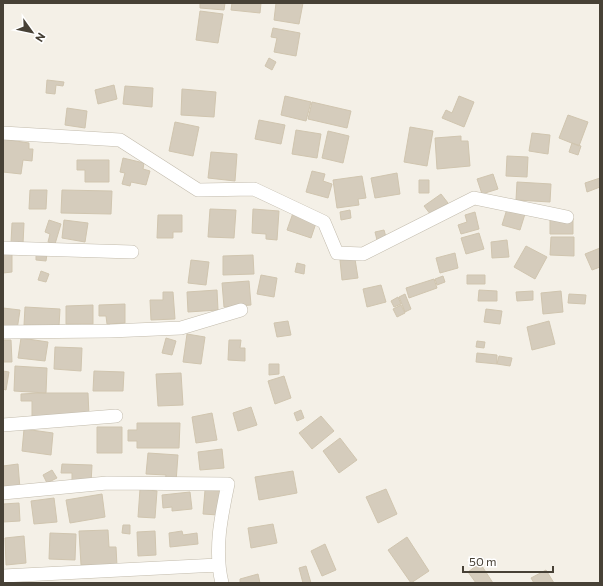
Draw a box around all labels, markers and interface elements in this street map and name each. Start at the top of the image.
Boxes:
north arrow [12,12,52,52]
text: N [33,31,49,45]
scale bar [463,548,553,574]
text: 50 m [469,554,497,568]

